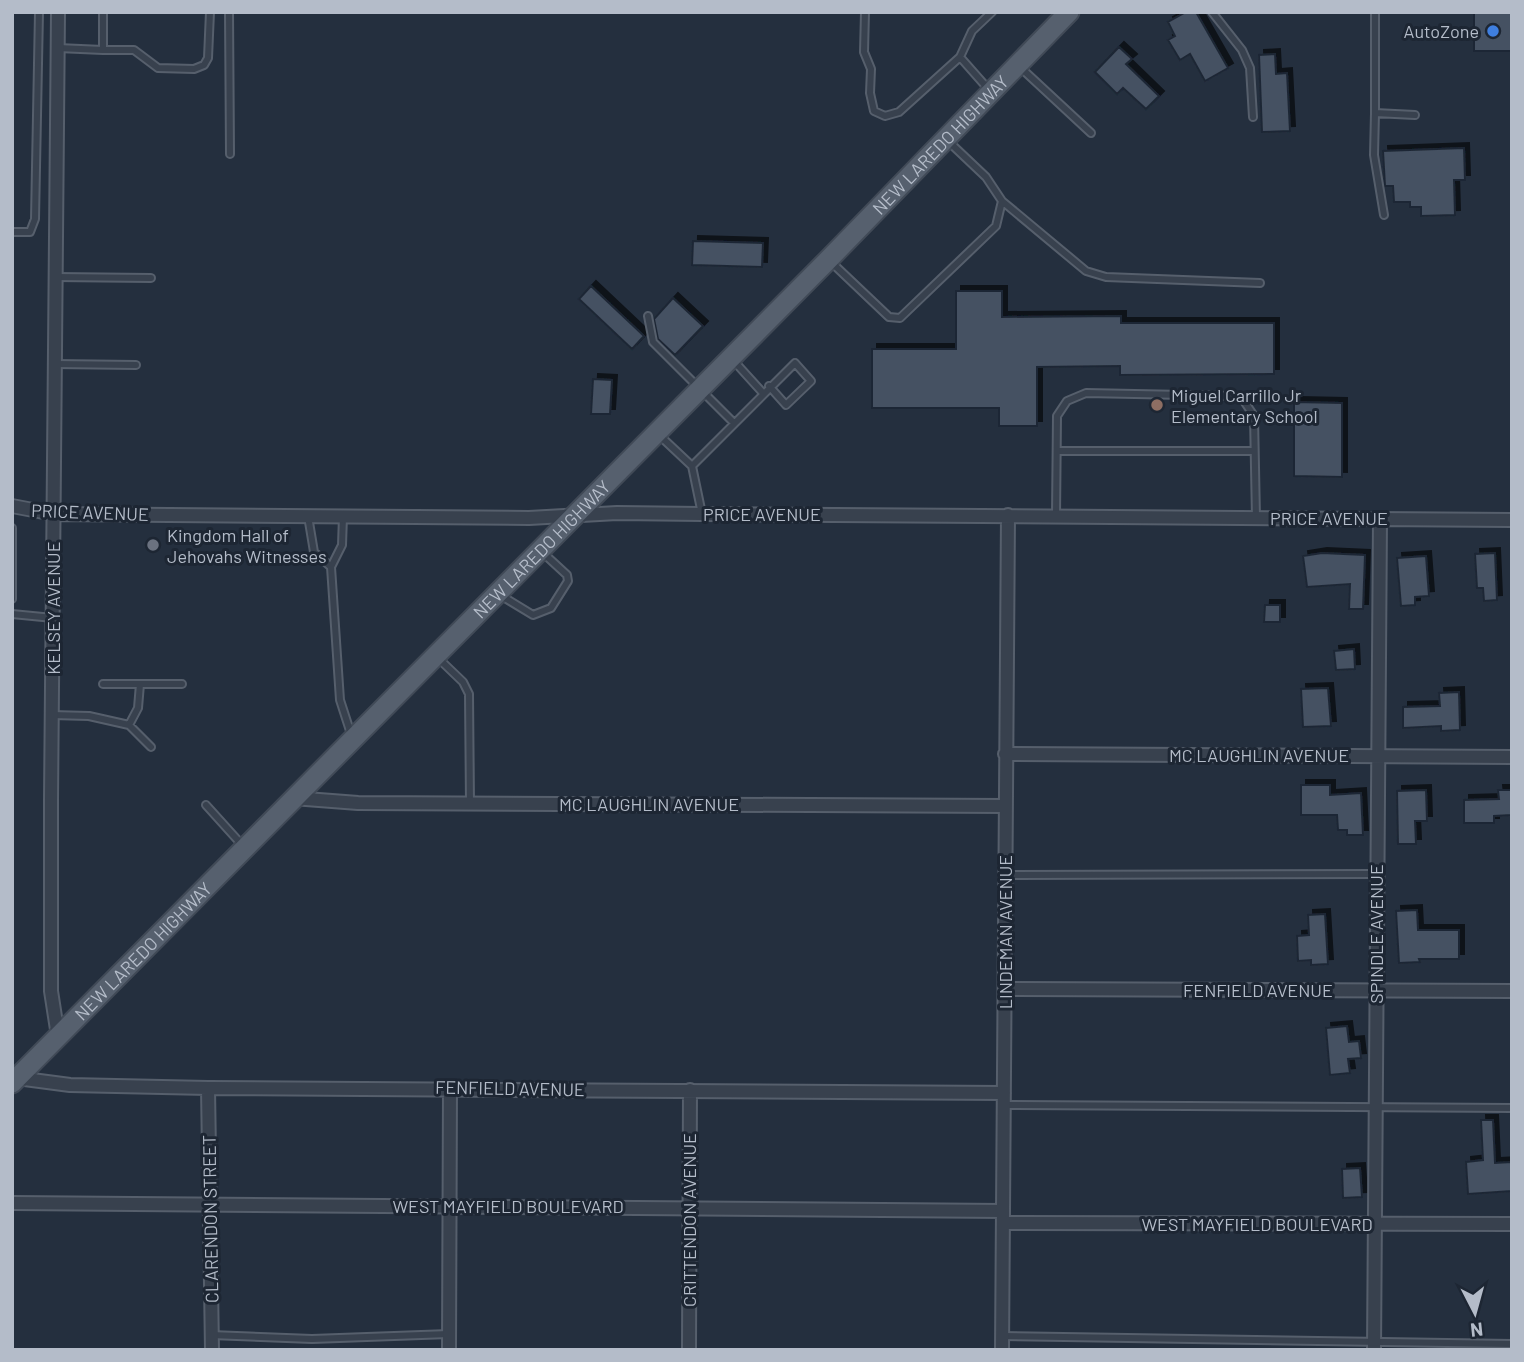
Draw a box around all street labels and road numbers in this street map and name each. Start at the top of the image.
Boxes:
street label: NEW LAREDO HIGHWAY [868,70,1013,219]
street label: NEW LAREDO HIGHWAY [468,475,615,623]
street label: PRICE AVENUE [31,499,149,525]
street label: PRICE AVENUE [703,503,821,525]
street label: PRICE AVENUE [1270,507,1388,529]
street label: KELSEY AVENUE [42,541,64,675]
street label: MC LAUGHLIN AVENUE [1169,744,1349,766]
street label: MC LAUGHLIN AVENUE [559,793,739,815]
street label: LINDEMAN AVENUE [994,855,1016,1009]
street label: SPINDLE AVENUE [1365,864,1387,1004]
street label: NEW LAREDO HIGHWAY [70,877,216,1025]
street label: FENFIELD AVENUE [1183,979,1333,1001]
street label: FENFIELD AVENUE [435,1076,585,1100]
street label: CRITTENDON AVENUE [678,1133,700,1307]
street label: CLARENDON STREET [198,1135,222,1303]
street label: WEST MAYFIELD BOULEVARD [392,1195,624,1217]
street label: WEST MAYFIELD BOULEVARD [1141,1213,1373,1235]

